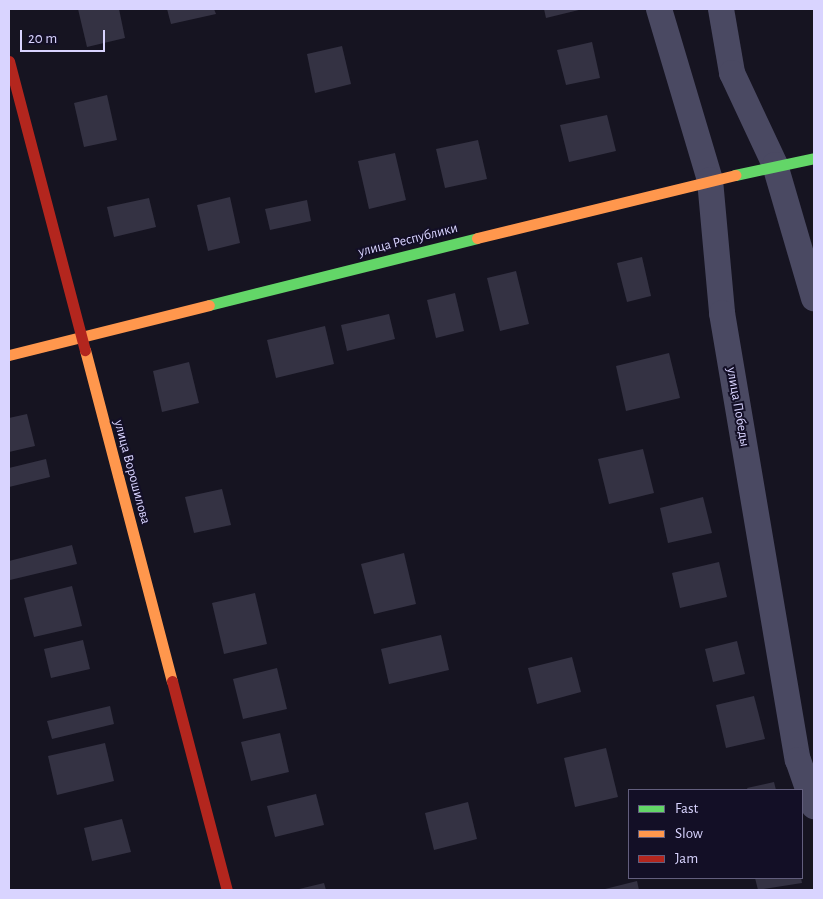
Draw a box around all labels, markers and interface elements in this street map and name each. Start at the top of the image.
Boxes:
scale bar [22,20,108,52]
text: 20 m [28,31,57,46]
street label: улица Республики [356,220,460,260]
street label: улица Победы [723,366,753,448]
street label: улица Ворошилова [110,418,154,526]
legend [628,789,803,879]
text: Fast [675,801,698,816]
text: Slow [675,826,703,841]
text: Jam [675,851,698,866]

